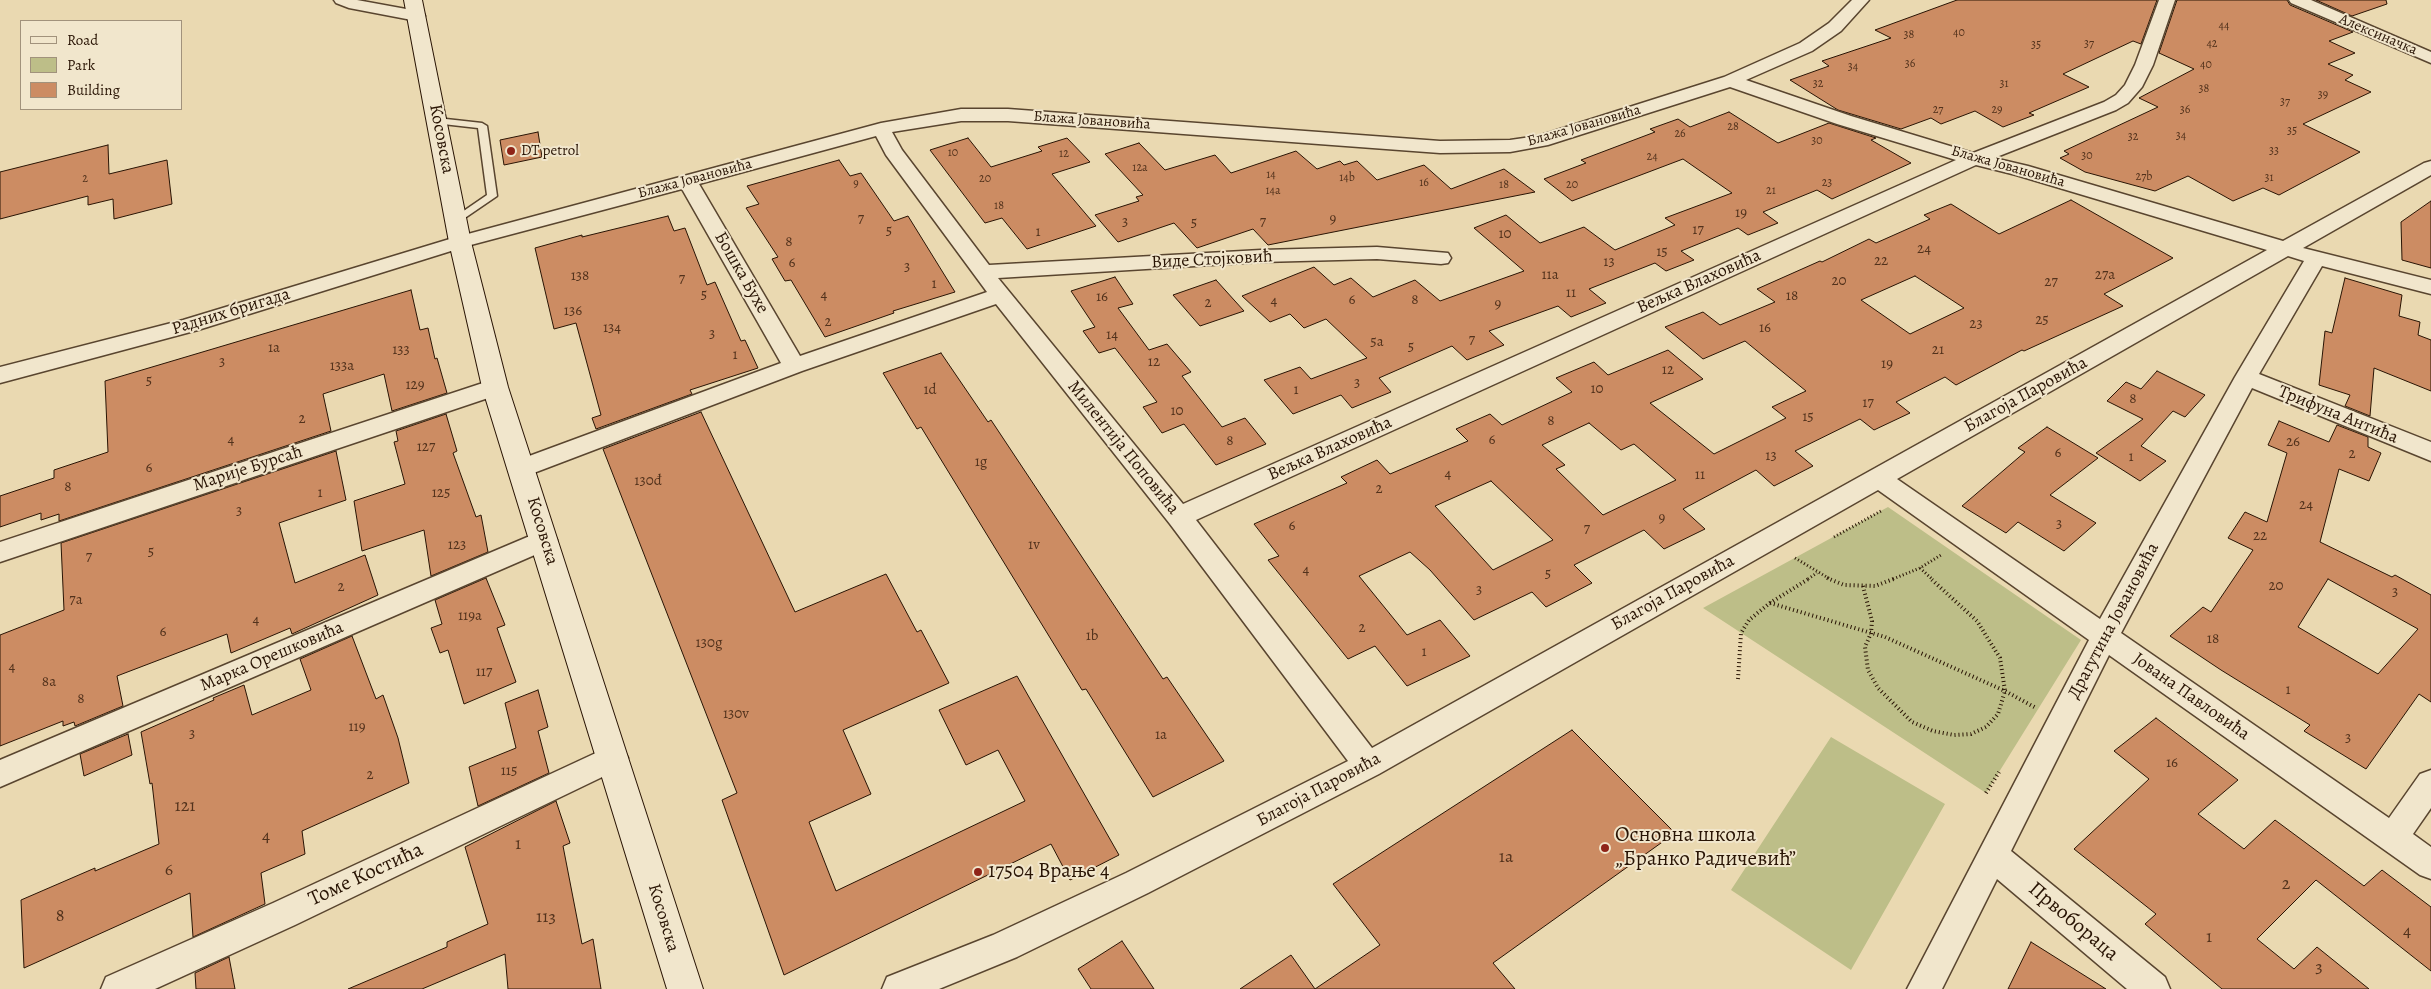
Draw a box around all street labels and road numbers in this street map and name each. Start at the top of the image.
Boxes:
street label: Алексиначка [2336,10,2420,60]
street label: Блажа Јовановића [1525,101,1643,151]
street label: Косовска [424,102,458,176]
street label: Блажа Јовановића [1033,108,1151,134]
street label: Блажа Јовановића [1949,142,2067,192]
street label: Блажа Јовановића [636,155,754,203]
street label: Бошка Бухе [709,228,773,318]
street label: Вељка Влаховића [1633,245,1765,319]
street label: Виде Стојковић [1151,246,1273,274]
street label: Радних бригада [169,284,293,340]
street label: Благоја Паровића [1961,352,2091,438]
street label: Милентија Поповића [1062,377,1184,519]
street label: Трифуна Антића [2275,381,2401,449]
street label: Вељка Влаховића [1264,412,1396,486]
street label: Марије Бурсаћ [191,441,305,497]
street label: Косовска [521,494,563,568]
street label: Драгутина Јовановића [2064,539,2164,703]
street label: Благоја Паровића [1608,550,1738,636]
street label: Марка Орешковића [197,617,347,697]
street label: Јована Павловића [2128,649,2254,745]
street label: Благоја Паровића [1253,748,1385,832]
street label: Томе Костића [305,837,427,913]
street label: Првобораца [2023,877,2123,967]
street label: Косовска [642,881,684,955]

